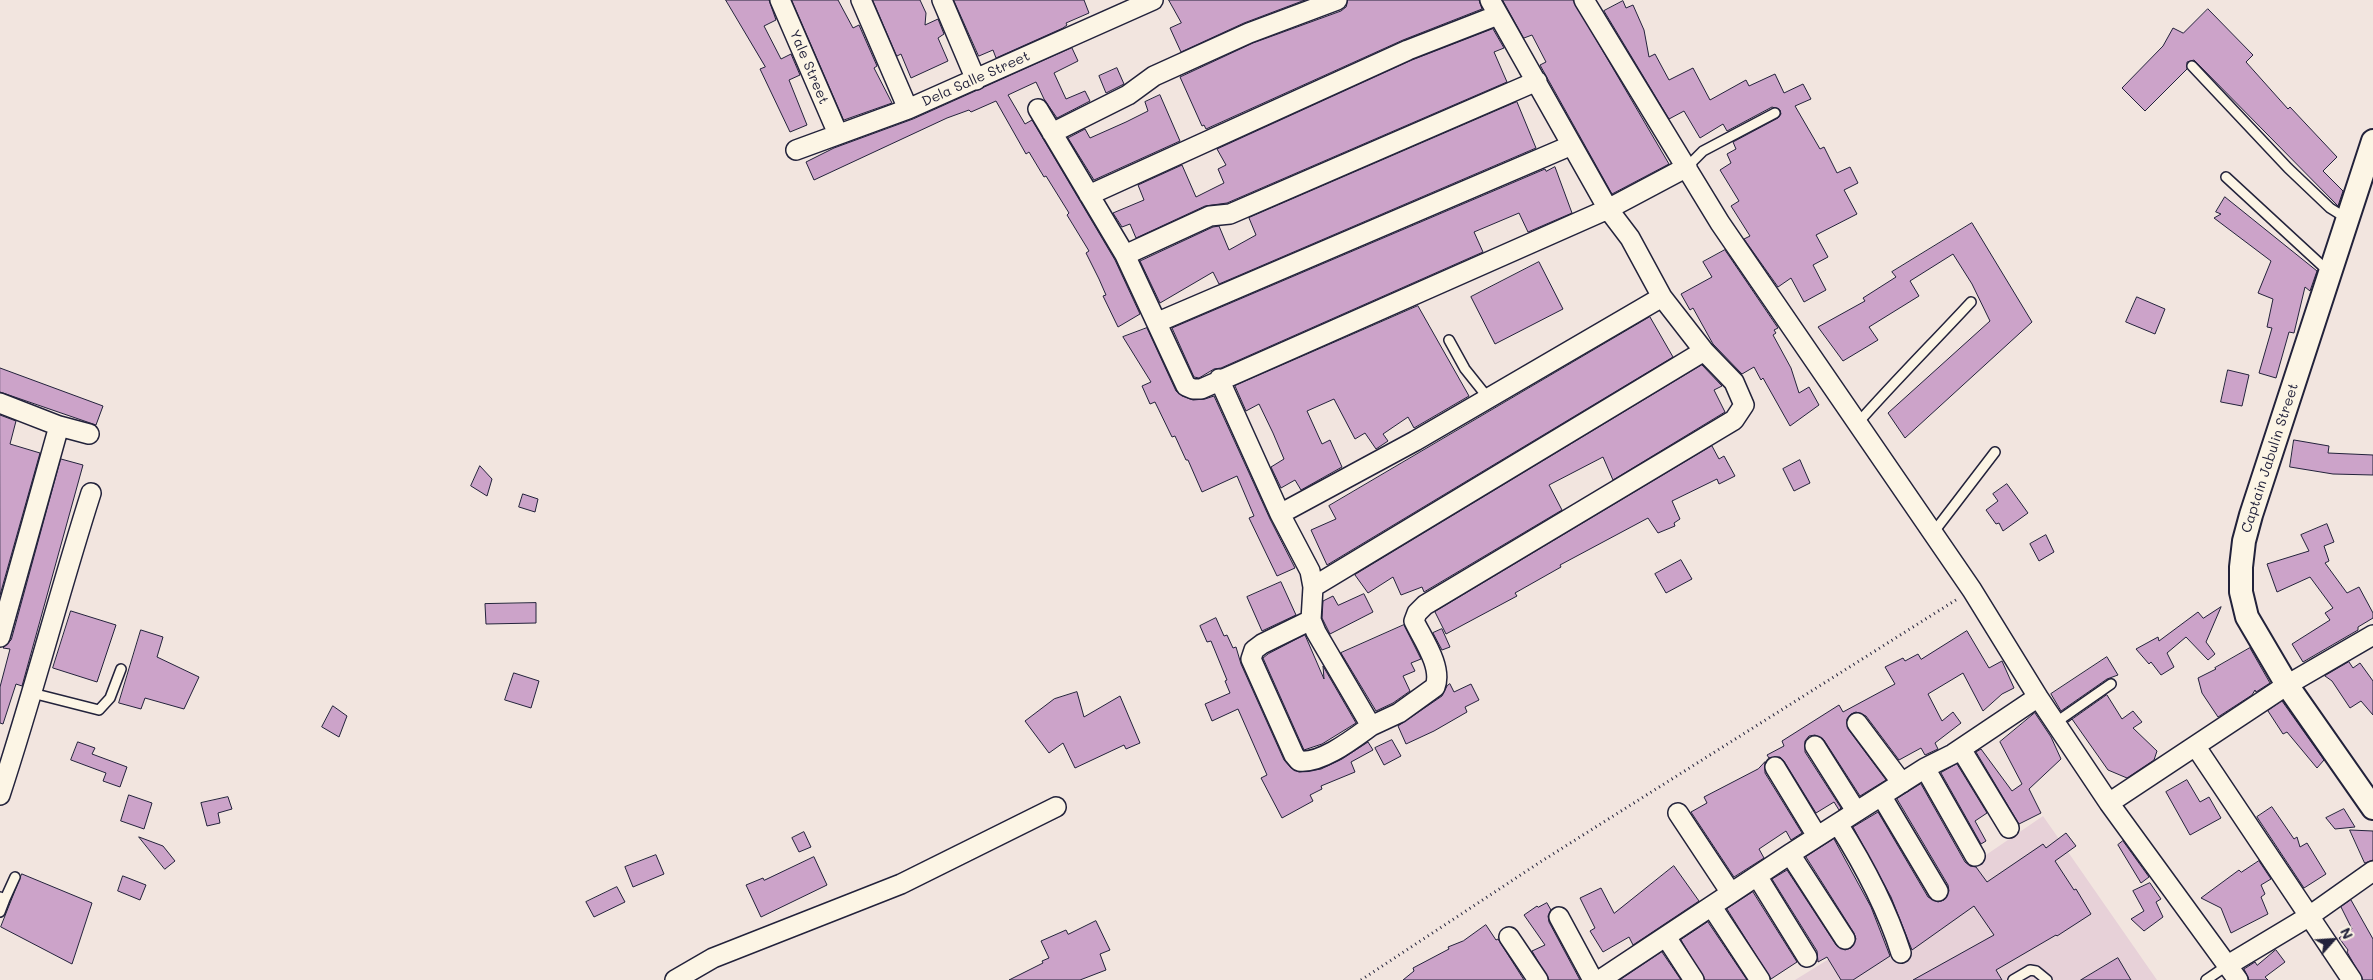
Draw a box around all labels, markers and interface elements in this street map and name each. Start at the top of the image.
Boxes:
street label: Yale Street [786,27,832,107]
street label: Dela Salle Street [919,48,1033,110]
street label: Captain Jabulin Street [2238,381,2302,535]
north arrow [2308,915,2358,965]
text: N [2336,924,2358,942]

